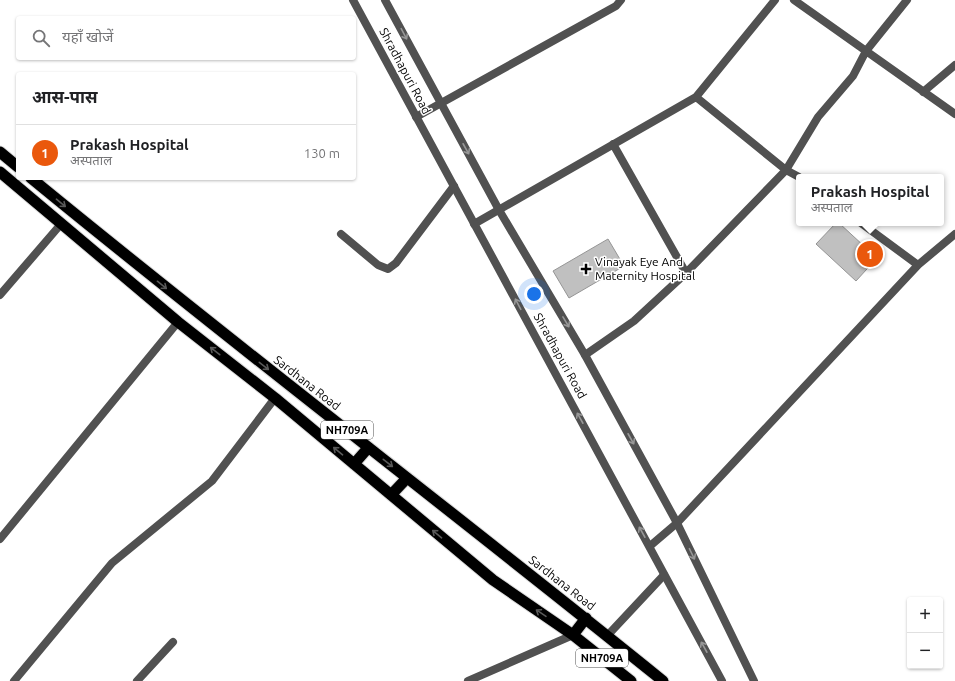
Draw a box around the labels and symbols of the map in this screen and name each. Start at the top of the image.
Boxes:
street label: Shradhapuri Road [377,25,434,116]
one-way arrow [401,28,408,40]
one-way arrow [462,143,470,155]
one-way arrow [56,198,67,207]
pin: 1 [857,239,883,269]
place label: Vinayak Eye And Maternity Hospital [595,255,695,282]
marker: Vinayak Eye And Maternity Hospital [580,263,592,275]
one-way arrow [156,281,167,290]
your location [524,284,544,304]
one-way arrow [513,298,521,310]
street label: Shradhapuri Road [532,311,589,401]
one-way arrow [562,316,570,328]
one-way arrow [210,347,221,355]
street label: Sardhana Road [272,353,343,413]
one-way arrow [259,361,270,370]
one-way arrow [575,412,583,424]
road number: NH709A [321,421,373,439]
one-way arrow [627,433,635,445]
one-way arrow [332,446,343,455]
one-way arrow [383,459,394,467]
one-way arrow [638,527,645,539]
one-way arrow [432,530,443,539]
one-way arrow [689,547,696,559]
street label: Sardhana Road [527,553,598,613]
one-way arrow [535,609,546,617]
one-way arrow [699,641,707,653]
road number: NH709A [576,649,628,667]

